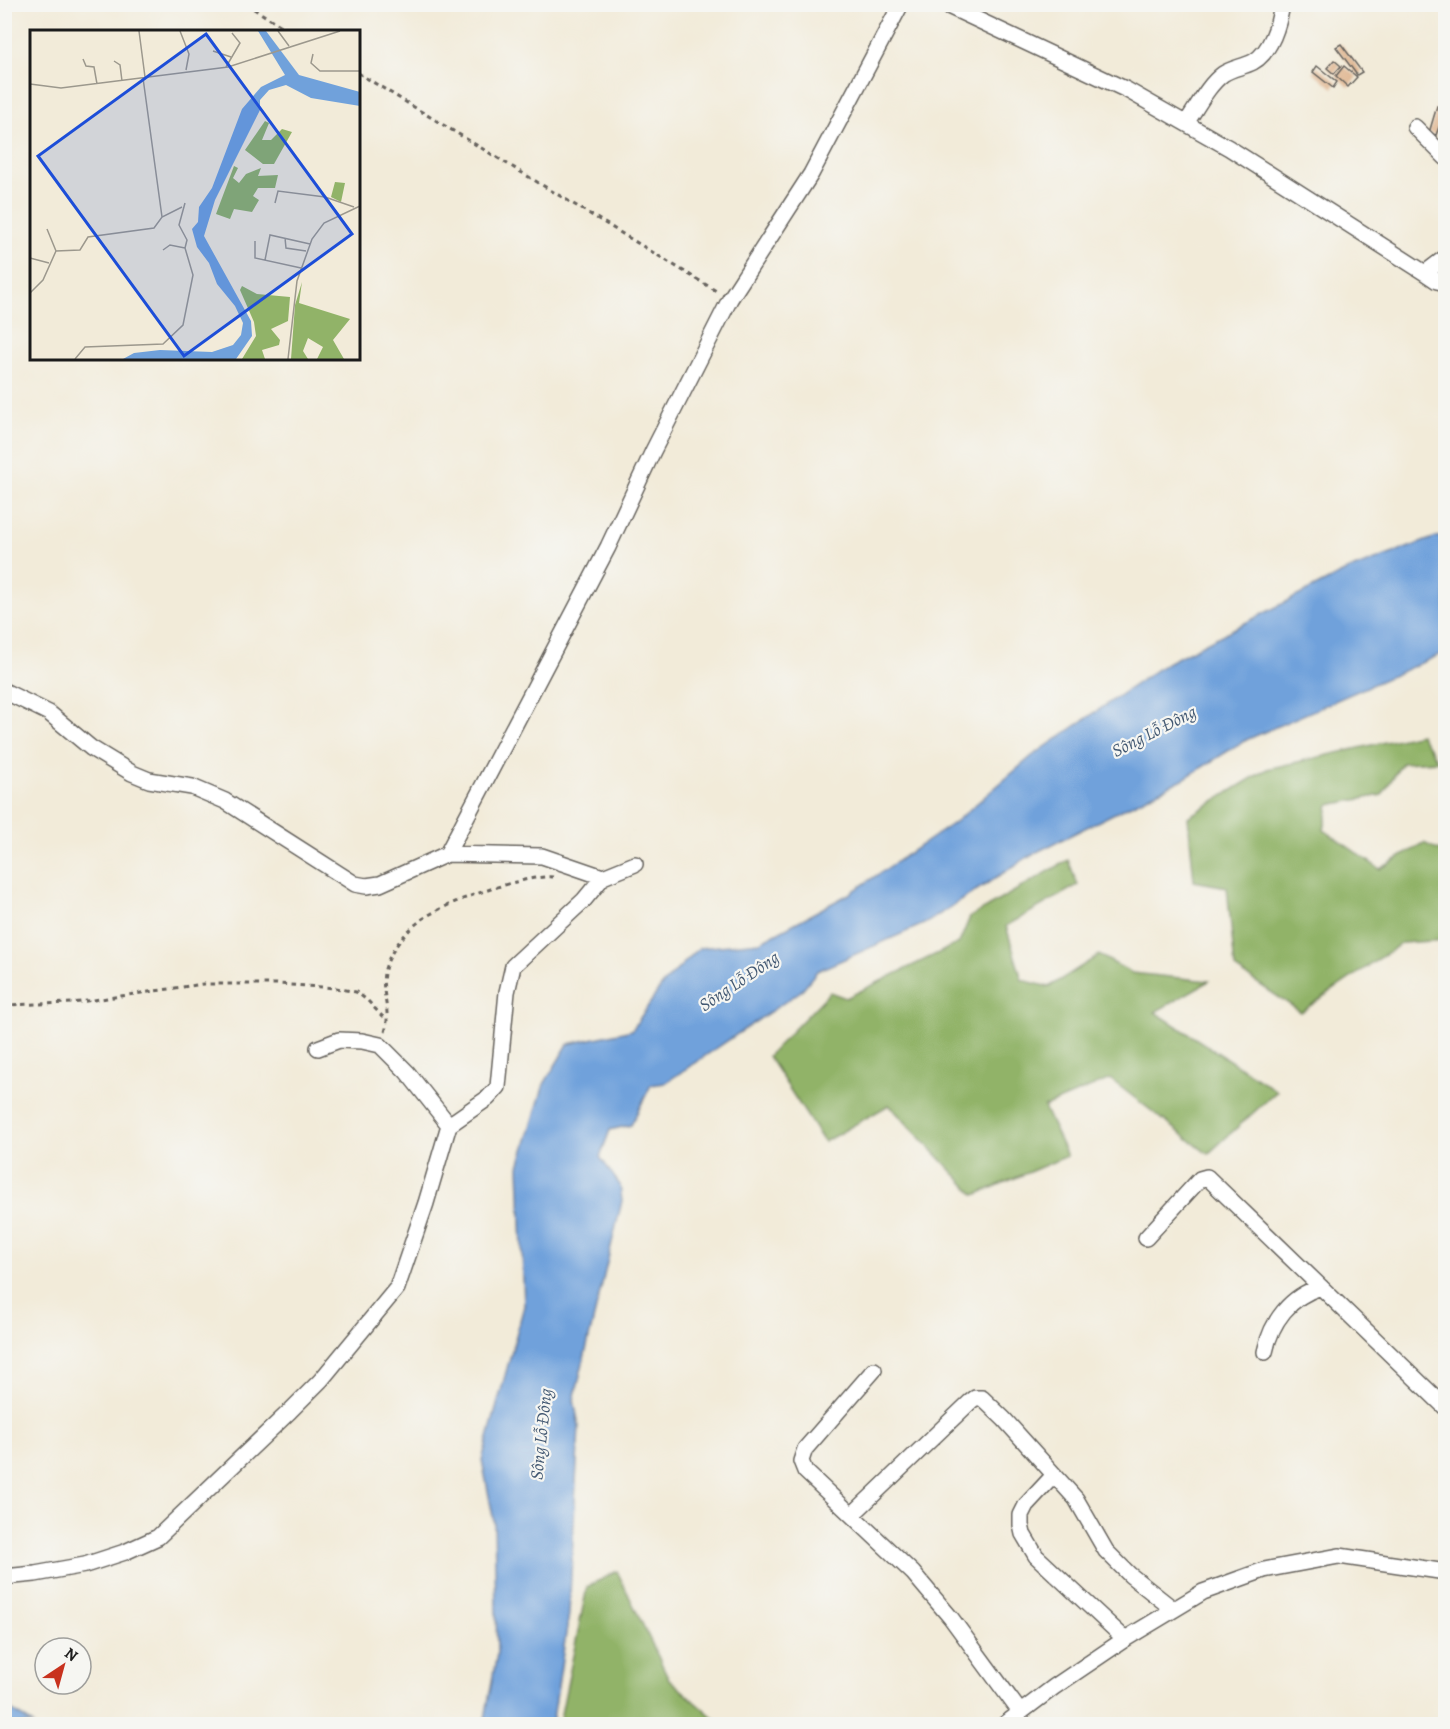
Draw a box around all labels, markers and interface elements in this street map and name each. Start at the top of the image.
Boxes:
inset map [30,30,360,360]
water label: Sông Lỗ Đông [1108,699,1200,763]
water label: Sông Lỗ Đông [694,945,784,1017]
water label: Sông Lỗ Đông [524,1387,558,1481]
north arrow [33,1636,93,1696]
text: N [60,1642,83,1667]

